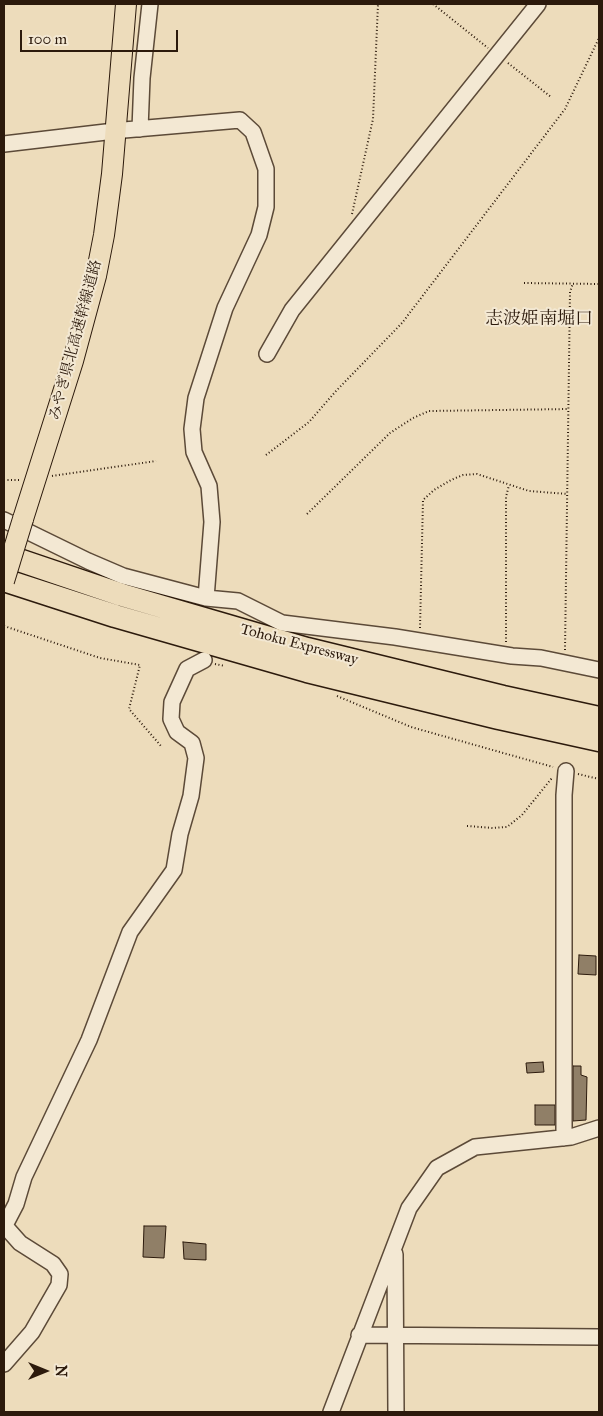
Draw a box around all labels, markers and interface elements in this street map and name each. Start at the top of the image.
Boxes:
scale bar [22,20,180,52]
text: 100 m [28,30,67,48]
street label: みやぎ県北高速幹線道路 [46,258,106,422]
district label: 志波姫南堀口 [485,309,593,331]
street label: Tohoku Expressway [238,621,360,669]
north arrow [20,1346,70,1396]
text: N [52,1365,69,1377]

